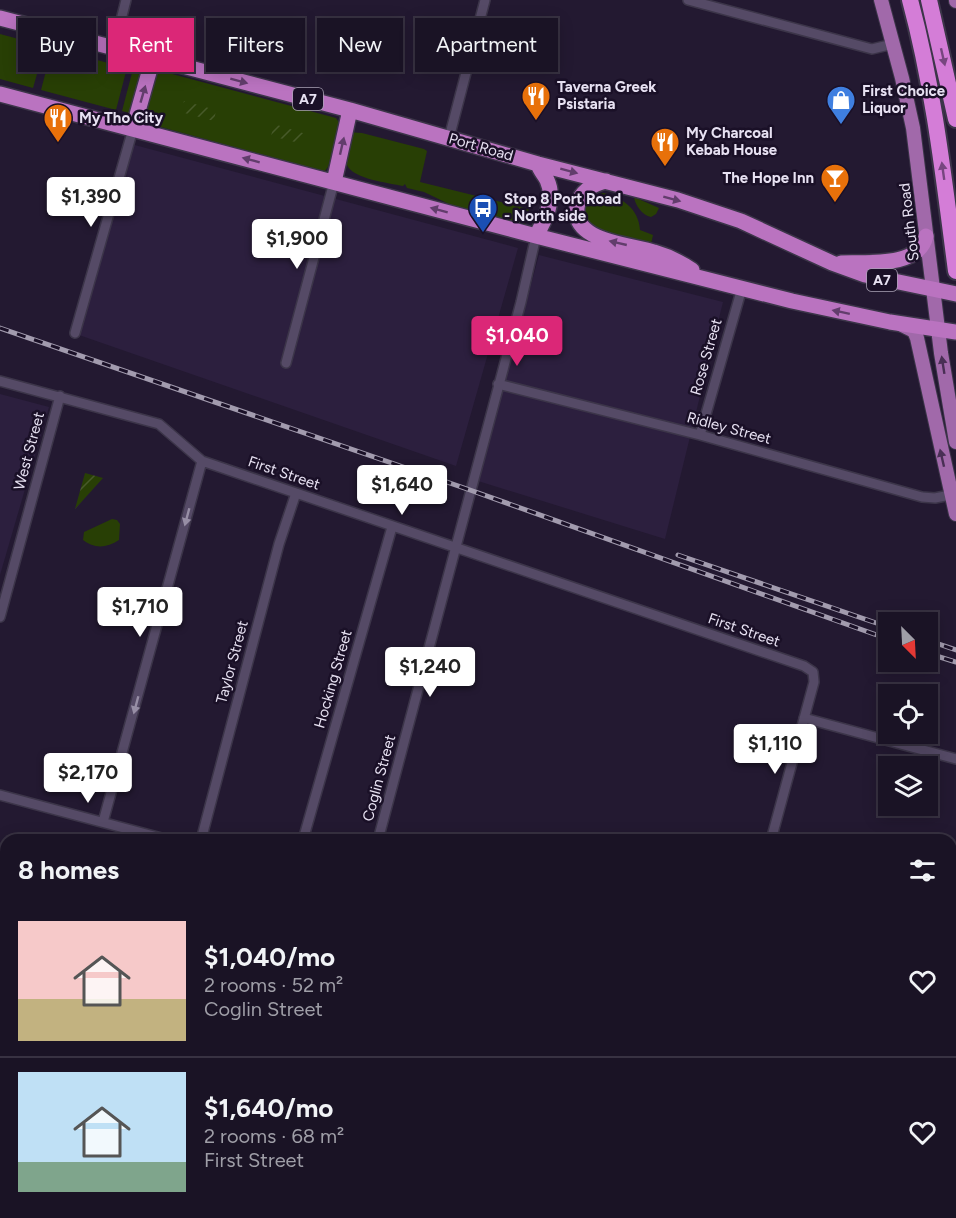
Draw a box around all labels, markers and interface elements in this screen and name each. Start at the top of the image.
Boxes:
chip: Buy [18,18,96,72]
chip: Rent [108,18,194,72]
chip: Filters [206,18,305,72]
chip: New [317,18,403,72]
chip: Apartment [415,18,558,72]
one-way arrow [939,48,948,67]
one-way arrow [230,76,249,86]
place label: Taverna Greek Psistaria [557,78,656,113]
restaurant icon: Taverna Greek Psistaria [520,80,552,122]
place label: First Choice Liquor [862,82,946,117]
shop icon: First Choice Liquor [825,84,857,126]
one-way arrow [139,85,149,103]
road number: A7 [293,88,323,110]
restaurant icon: My Tho City [42,102,74,144]
place label: My Tho City [79,109,163,127]
place label: My Charcoal Kebab House [686,124,778,159]
restaurant icon: My Charcoal Kebab House [649,126,681,168]
street label: Port Road [447,129,515,165]
one-way arrow [337,137,347,155]
one-way arrow [241,155,260,165]
bar icon: The Hope Inn [819,162,851,204]
one-way arrow [938,162,947,181]
one-way arrow [560,167,578,176]
place label: The Hope Inn [723,169,814,187]
pin: $1,390 [42,177,140,228]
street label: South Road [895,182,923,262]
text: $1,390 [61,184,121,208]
place label: Stop 8 Port Road - North side [504,190,621,225]
bus stop icon: Stop 8 Port Road - North side [467,192,499,234]
one-way arrow [663,194,681,204]
one-way arrow [430,205,448,215]
pin: $1,900 [248,219,346,270]
text: $1,900 [266,226,328,250]
one-way arrow [608,238,627,247]
road number: A7 [867,269,897,291]
one-way arrow [832,306,850,316]
pin: $1,040 [468,316,566,367]
street label: Rose Street [686,316,726,397]
text: $1,040 [485,323,549,347]
one-way arrow [939,356,948,375]
street label: Ridley Street [685,408,773,448]
street label: West Street [10,410,48,492]
one-way arrow [937,448,946,467]
street label: First Street [246,452,323,494]
pin: $1,640 [353,465,451,516]
text: $1,640 [371,472,433,496]
one-way arrow [182,508,191,526]
pin: $1,710 [91,587,189,638]
text: $1,710 [111,594,169,618]
street label: First Street [706,609,783,651]
north arrow [878,612,938,672]
map controls [878,612,938,816]
street label: Taylor Street [212,618,252,706]
street label: Hocking Street [310,627,356,730]
pin: $1,240 [381,647,479,698]
text: $1,240 [399,654,461,678]
button: locate [878,684,938,744]
one-way arrow [130,696,140,714]
pin: $1,110 [726,724,824,775]
text: $1,110 [748,731,802,755]
street label: Coglin Street [359,732,399,823]
pin: $2,170 [39,753,137,804]
button: layers [878,756,938,816]
text: $2,170 [58,760,118,784]
text: 8 homes [18,854,119,886]
icon: filters [906,854,939,887]
text: $1,040/mo [204,941,335,973]
icon: home [66,945,138,1017]
icon: heart [906,965,939,998]
text: 2 rooms · 52 m² [204,973,343,997]
text: Coglin Street [204,997,323,1021]
text: $1,640/mo [204,1092,333,1124]
icon: home [66,1096,138,1168]
icon: heart [906,1116,939,1149]
text: 2 rooms · 68 m² [204,1124,344,1148]
text: First Street [204,1148,304,1172]

